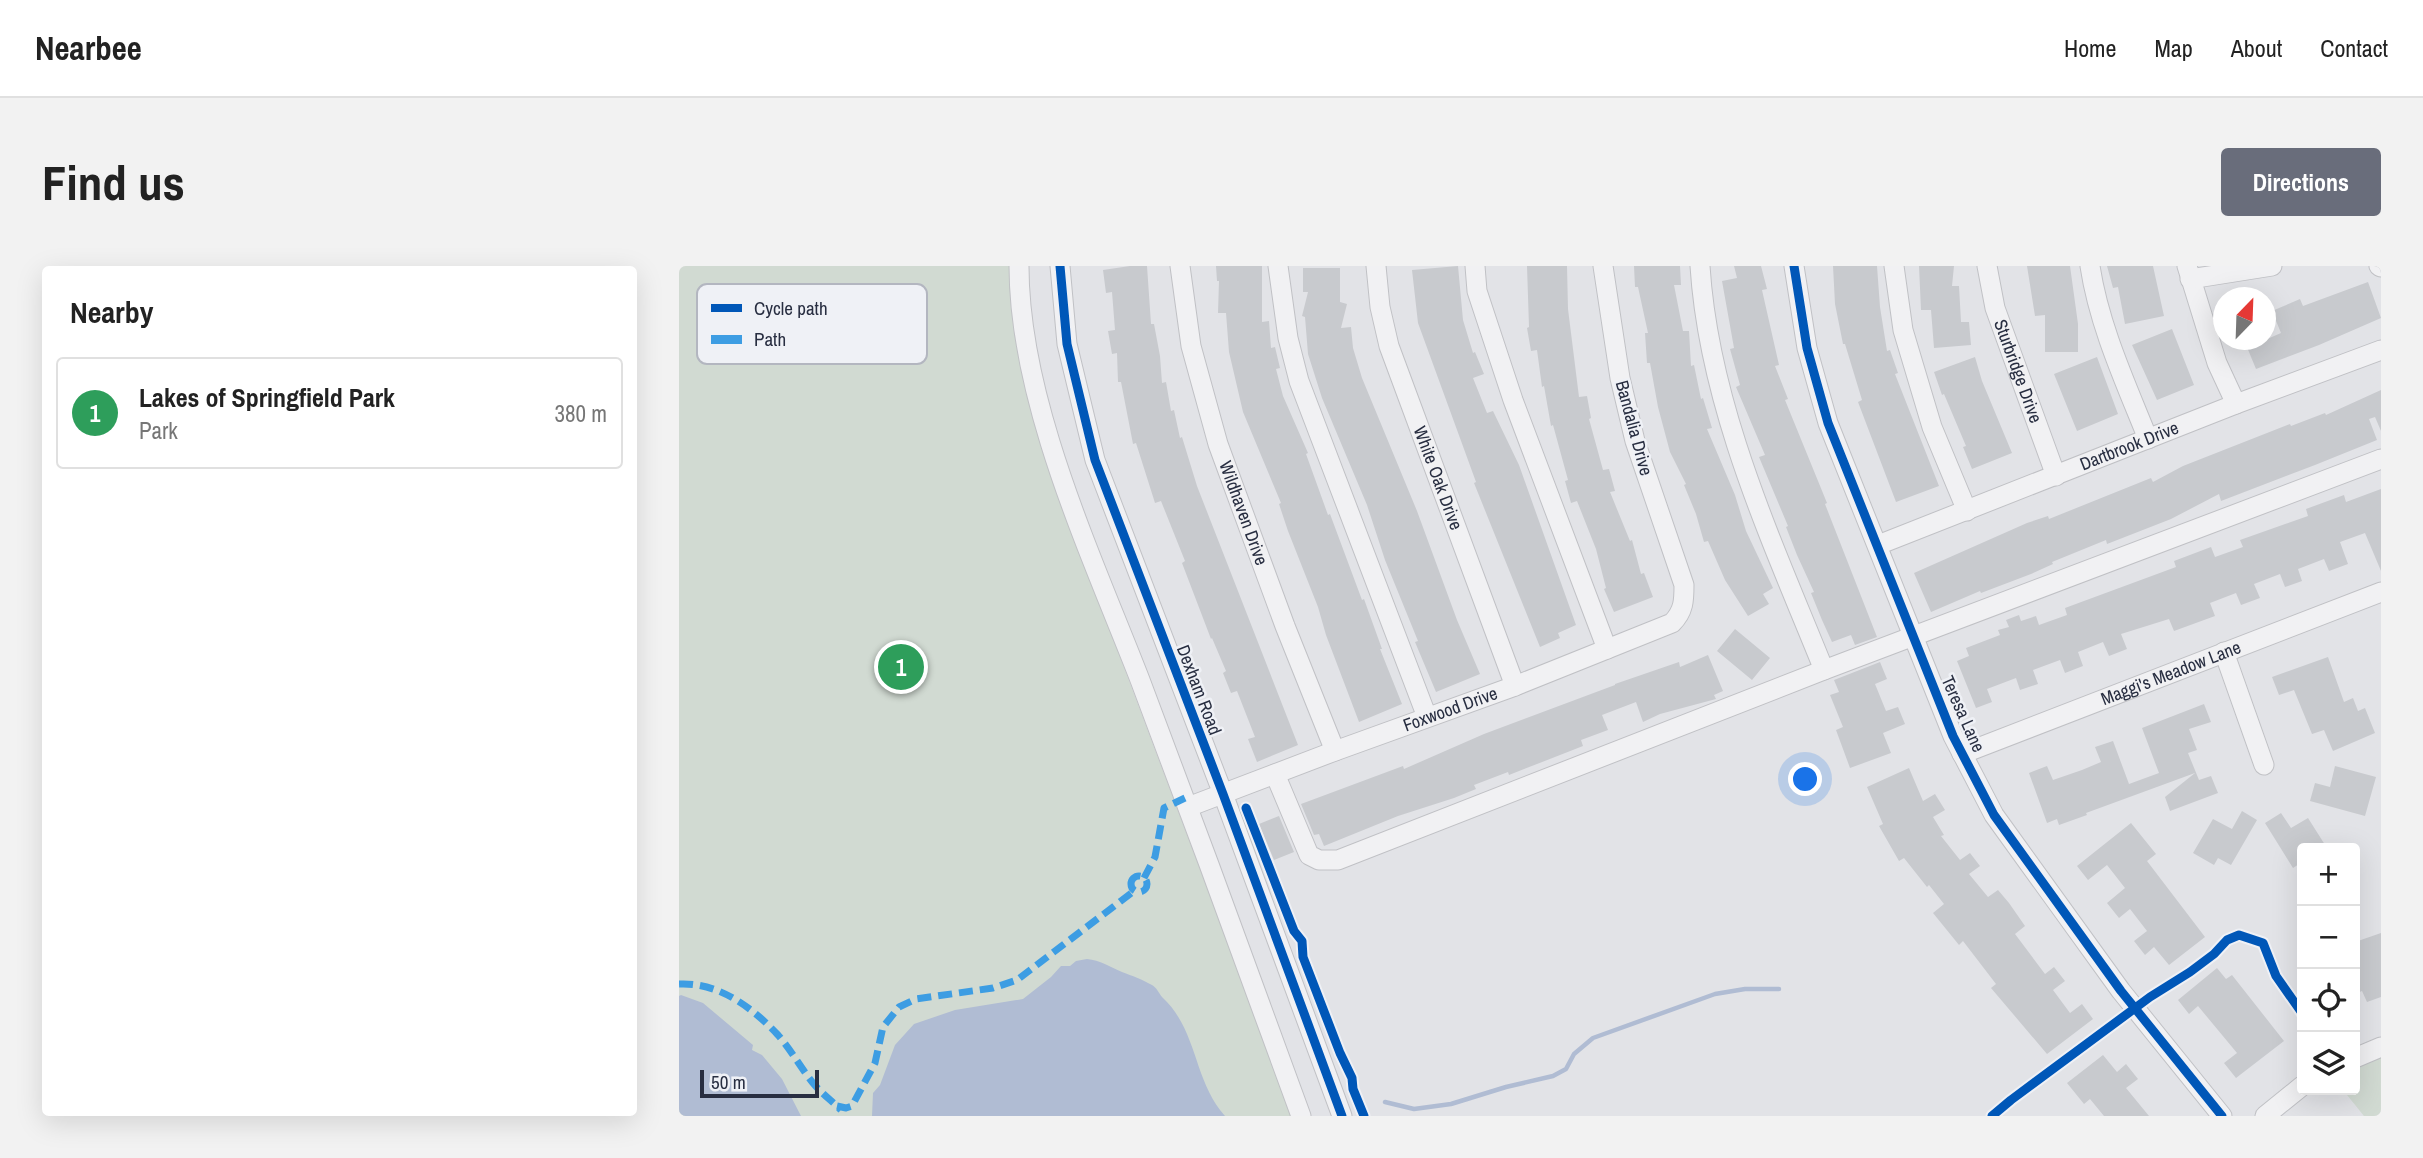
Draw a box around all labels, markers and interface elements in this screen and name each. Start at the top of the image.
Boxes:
text: Nearbee [35,26,142,70]
text: Home [2064,32,2116,64]
text: Map [2154,32,2193,64]
text: About [2231,32,2282,64]
text: Contact [2320,32,2388,64]
button: Directions [2221,148,2381,216]
text: Find us [42,149,185,215]
legend [697,284,927,364]
north arrow [2213,287,2276,350]
text: Nearby [70,292,153,332]
text: Cycle path [754,295,828,321]
street label: Sturbridge Drive [1988,316,2049,426]
text: Path [754,326,786,352]
street label: Bandalia Drive [1610,377,1659,478]
text: Lakes of Springfield Park [139,380,395,415]
text: 1 [90,398,100,429]
text: 380 m [555,398,607,429]
text: Park [139,415,178,446]
street label: Dartbrook Drive [2076,415,2182,476]
street label: White Oak Drive [1408,422,1469,533]
street label: Wildhaven Drive [1213,457,1274,568]
street label: Maggi's Meadow Lane [2097,634,2244,711]
pin: 1 [878,641,924,693]
street label: Dexham Road [1171,641,1228,738]
street label: Teresa Lane [1936,672,1991,756]
street label: Foxwood Drive [1400,680,1501,737]
your location [1788,762,1822,796]
map controls [2297,843,2360,1095]
button: + [2297,843,2360,906]
button: − [2297,906,2360,969]
button: locate [2297,969,2360,1032]
button: layers [2297,1032,2360,1095]
scale bar [700,1067,819,1099]
text: 50 m [711,1069,746,1095]

